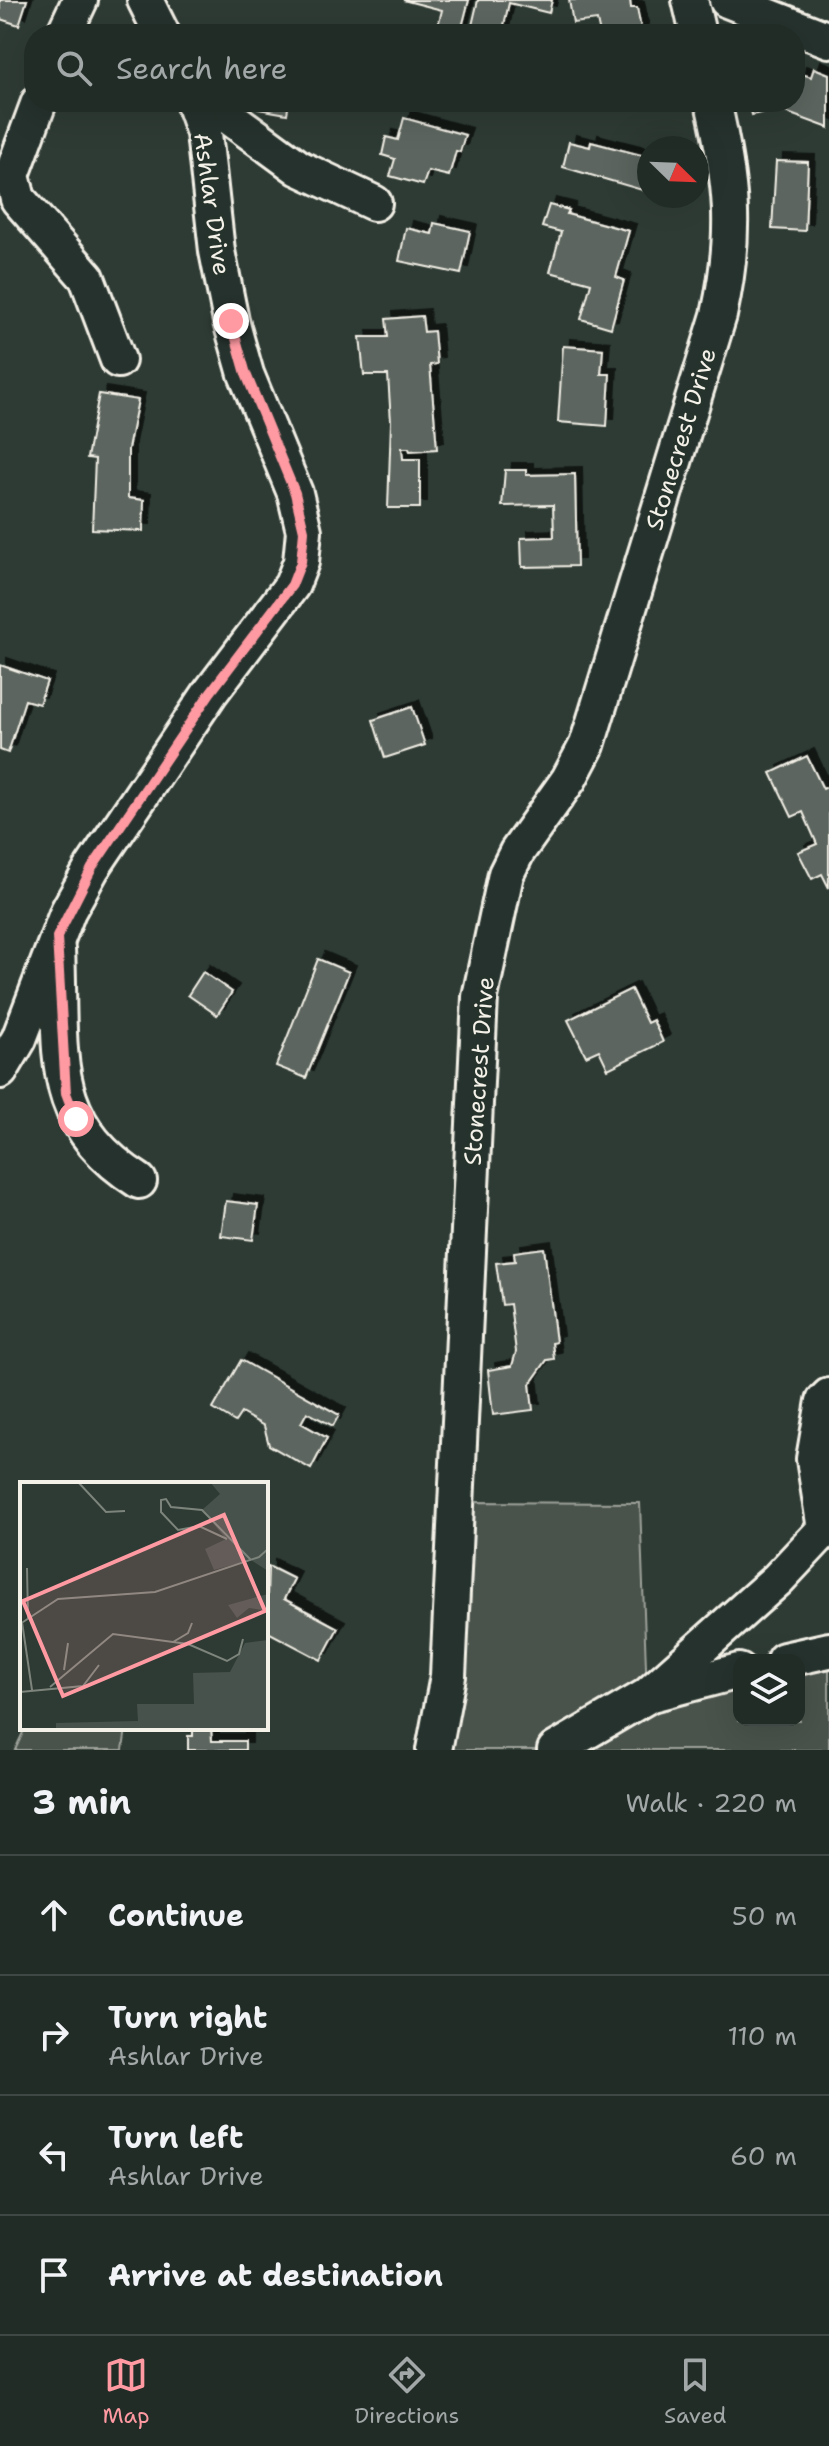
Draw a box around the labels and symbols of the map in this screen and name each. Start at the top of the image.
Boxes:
street label: Ashlar Drive [186,131,238,277]
north arrow [637,136,709,208]
route end [213,303,249,339]
street label: Stonecrest Drive [638,344,724,534]
street label: Stonecrest Drive [456,976,502,1166]
route start [58,1101,94,1137]
inset map [20,1482,268,1730]

